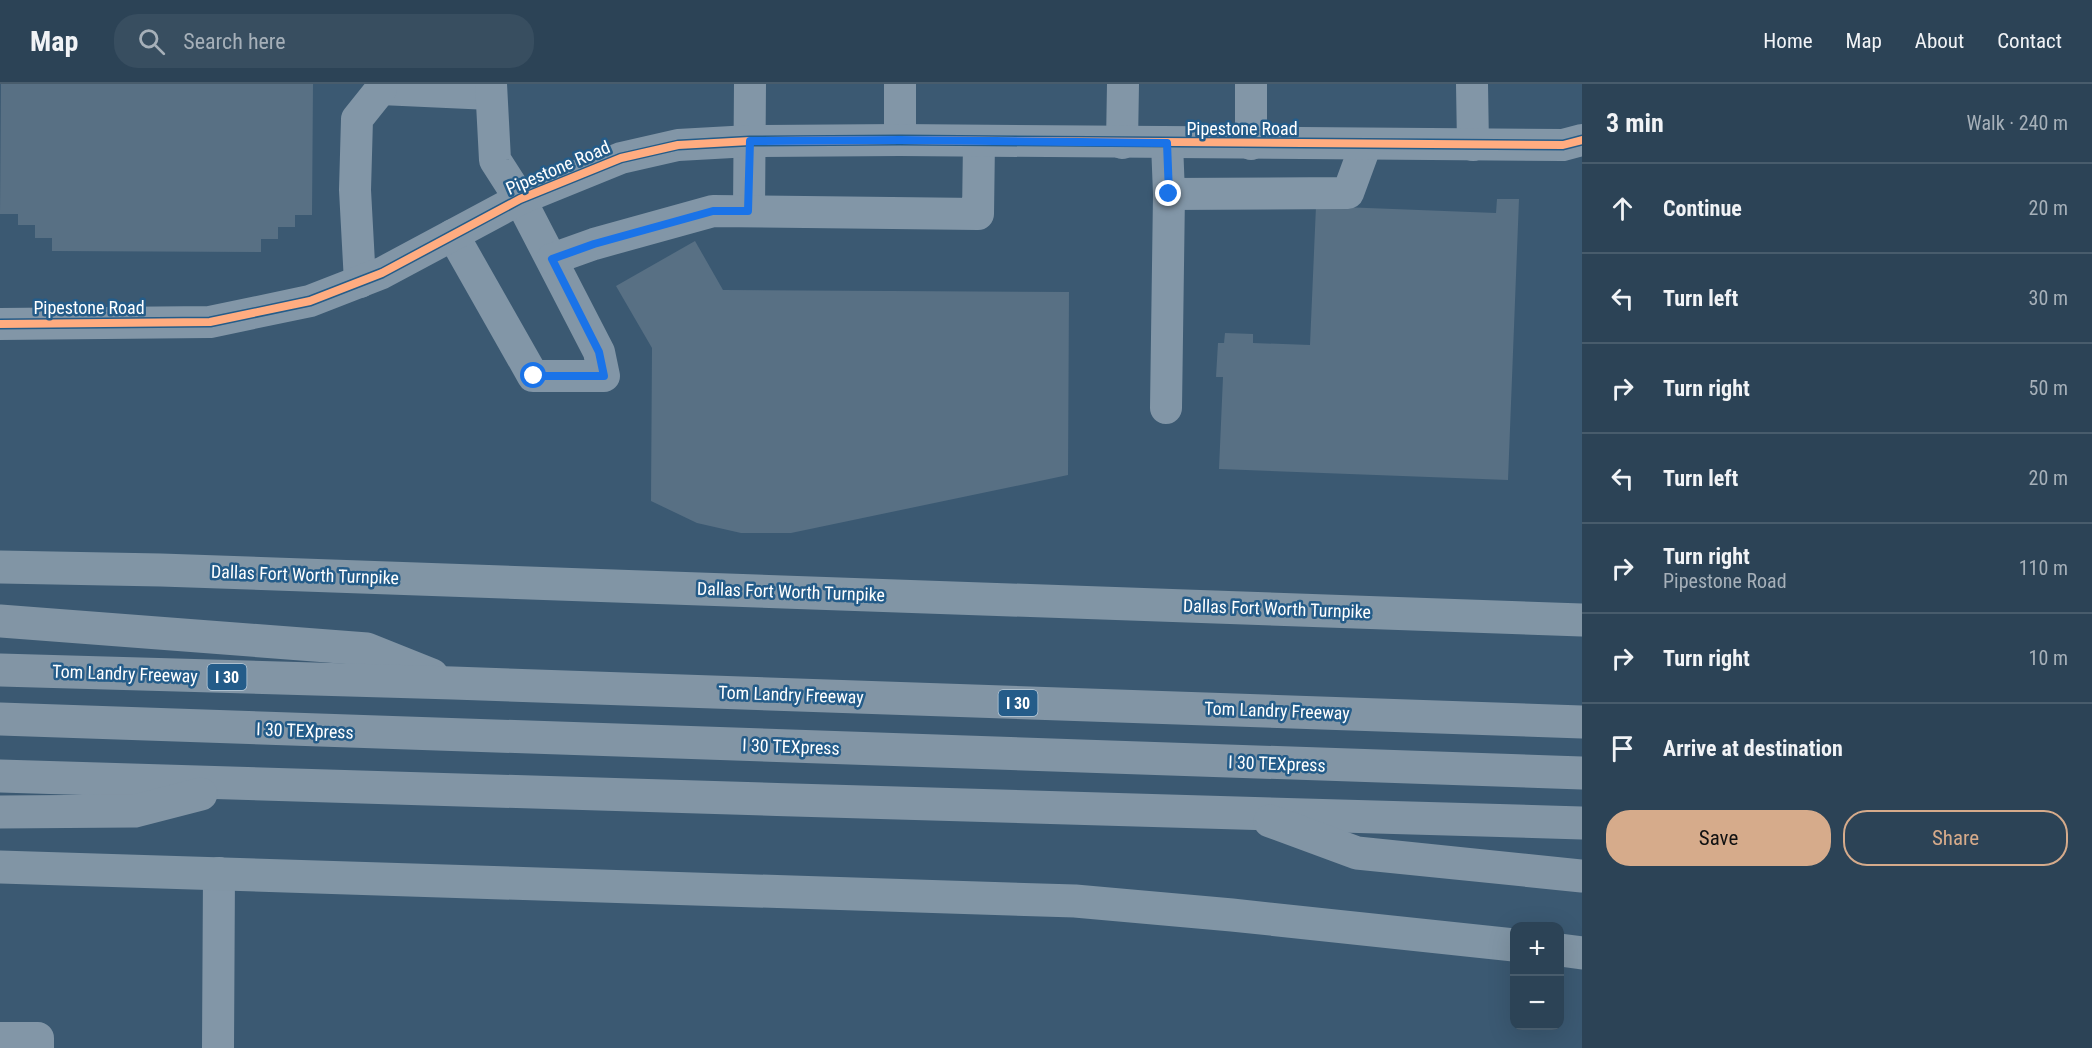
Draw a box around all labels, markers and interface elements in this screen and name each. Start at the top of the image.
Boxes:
search box [114,14,534,68]
text: Map [30,25,78,58]
icon: search [135,25,168,58]
text: Search here [183,29,286,54]
text: Home [1763,29,1813,53]
text: Map [1846,29,1882,53]
text: About [1915,29,1964,53]
text: Contact [1997,29,2062,53]
text: 3 min [1606,108,1664,138]
text: Walk · 240 m [1967,111,2068,135]
street label: Pipestone Road [1186,118,1298,139]
street label: Pipestone Road [502,136,613,199]
route end [1155,180,1181,206]
icon: ahead [1606,192,1639,225]
text: Continue [1663,196,1742,221]
text: 20 m [2029,196,2068,220]
icon: left [1606,282,1639,315]
text: Turn left [1663,286,1738,311]
text: 30 m [2029,286,2068,310]
street label: Pipestone Road [33,297,145,318]
route start [520,362,546,388]
icon: right [1606,372,1639,405]
text: Turn right [1663,376,1750,401]
text: 50 m [2029,376,2068,400]
icon: left [1606,462,1639,495]
text: Turn left [1663,466,1738,491]
text: 20 m [2029,466,2068,490]
text: Turn right [1663,544,1750,569]
icon: right [1606,552,1639,585]
text: 110 m [2019,556,2068,580]
street label: Dallas Fort Worth Turnpike [211,561,399,588]
text: Pipestone Road [1663,569,1787,593]
street label: Dallas Fort Worth Turnpike [697,578,885,605]
street label: Dallas Fort Worth Turnpike [1183,595,1371,622]
icon: right [1606,642,1639,675]
text: Turn right [1663,646,1750,671]
text: 10 m [2029,646,2068,670]
street label: Tom Landry Freeway [52,660,199,687]
road number: I 30 [208,664,246,690]
street label: Tom Landry Freeway [718,681,865,708]
road number: I 30 [998,690,1038,716]
street label: Tom Landry Freeway [1204,697,1351,724]
street label: I 30 TEXpress [256,718,354,743]
icon: arrive [1606,732,1639,765]
street label: I 30 TEXpress [742,734,840,759]
text: Arrive at destination [1663,736,1843,761]
street label: I 30 TEXpress [1228,751,1326,776]
button: Save [1606,810,1831,866]
button: Share [1843,810,2068,866]
map controls [1510,922,1564,1030]
button: + [1510,922,1564,976]
button: − [1510,976,1564,1030]

